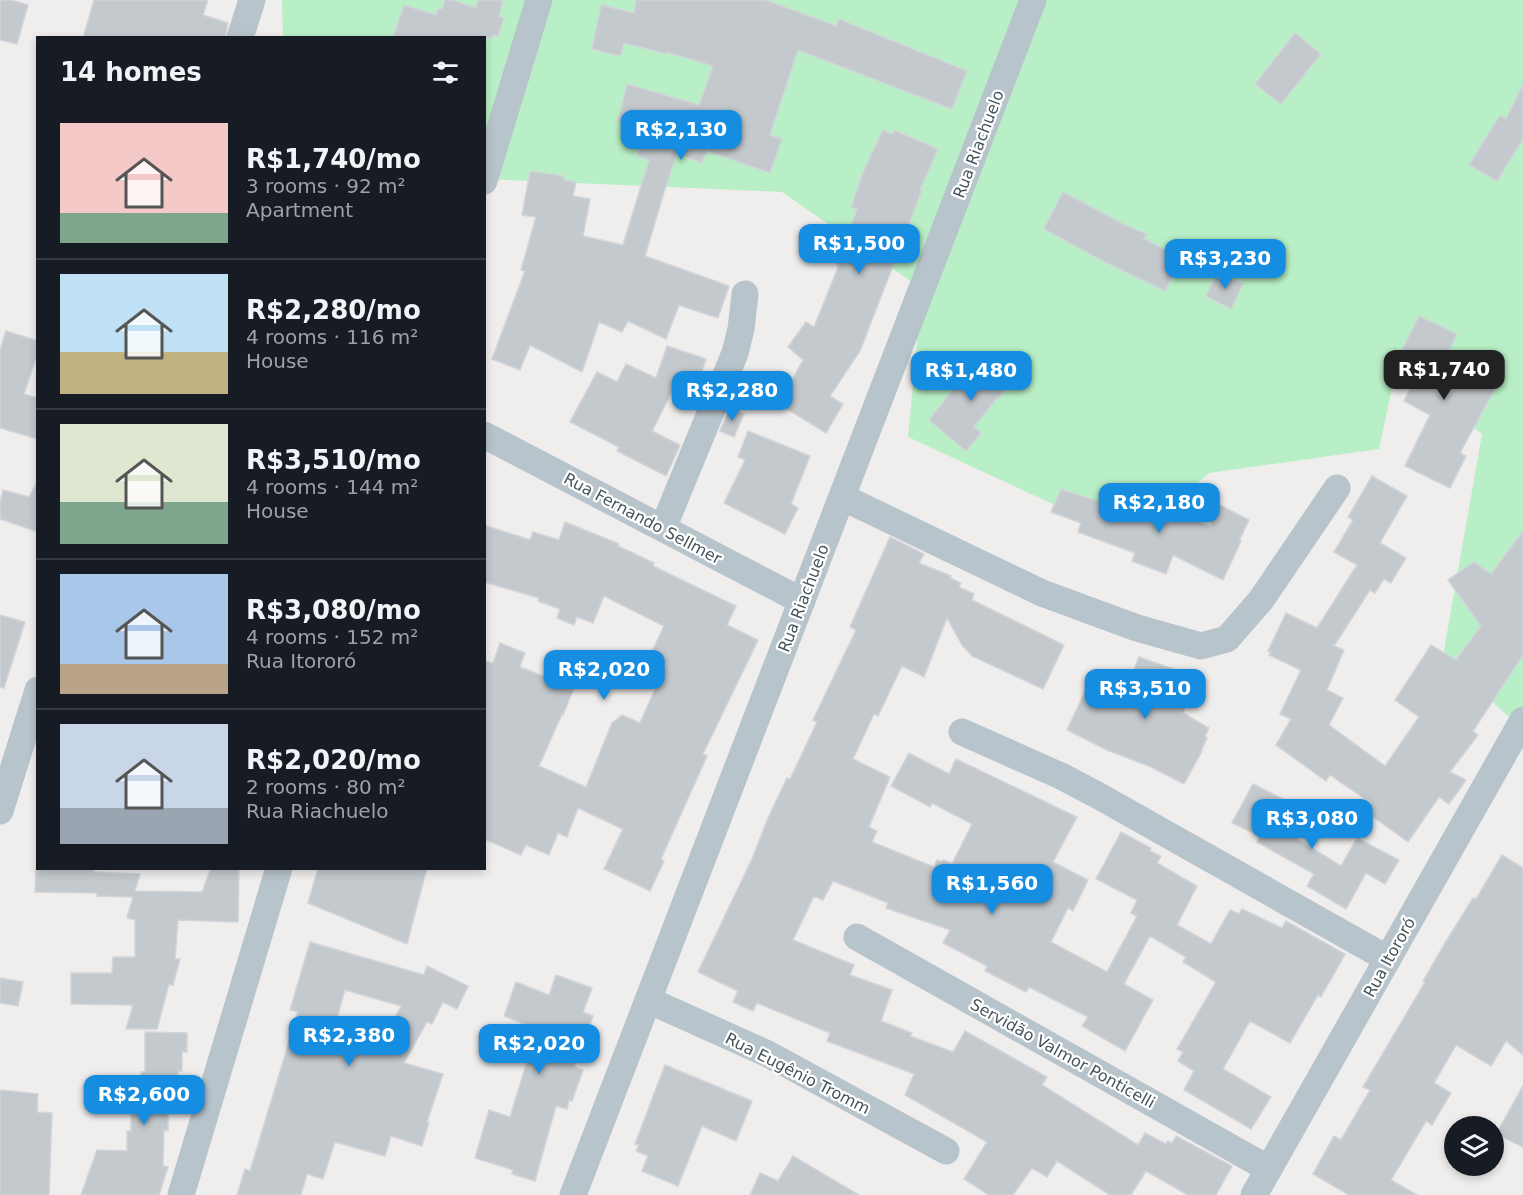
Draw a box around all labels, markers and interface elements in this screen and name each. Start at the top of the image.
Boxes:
icon: filters [429,56,462,89]
text: 14 homes [60,57,202,87]
street label: Rua Riachuelo [949,88,1008,201]
pin: R$2,130 [626,110,736,161]
text: R$2,130 [635,117,727,141]
text: R$1,740/mo [246,144,421,174]
icon: home [108,147,180,219]
text: 3 rooms · 92 m² [246,174,406,198]
text: Apartment [246,198,353,222]
pin: R$1,500 [804,224,914,275]
text: R$1,500 [813,231,905,255]
pin: R$3,230 [1170,239,1280,290]
text: R$3,230 [1179,246,1271,270]
text: R$2,280/mo [246,295,421,325]
icon: home [108,298,180,370]
text: 4 rooms · 116 m² [246,325,418,349]
text: House [246,349,309,373]
pin: R$1,740 [1389,350,1499,401]
pin: R$1,480 [916,351,1026,402]
text: R$1,740 [1398,357,1490,381]
text: R$1,480 [925,358,1017,382]
pin: R$2,280 [677,371,787,422]
text: R$2,280 [686,378,778,402]
text: R$3,510/mo [246,445,421,475]
icon: home [108,448,180,520]
street label: Rua Fernando Sellmer [561,469,725,568]
text: 4 rooms · 144 m² [246,475,418,499]
pin: R$2,180 [1104,483,1214,534]
text: R$2,180 [1113,490,1205,514]
text: House [246,499,309,523]
street label: Rua Riachuelo [774,542,833,655]
text: R$3,080/mo [246,595,421,625]
icon: home [108,598,180,670]
text: 4 rooms · 152 m² [246,625,418,649]
text: Rua Itororó [246,649,356,673]
pin: R$2,020 [549,650,659,701]
text: R$2,020 [558,657,650,681]
pin: R$3,510 [1090,669,1200,720]
text: R$3,510 [1099,676,1191,700]
text: R$2,020/mo [246,745,421,775]
icon: home [108,748,180,820]
text: 2 rooms · 80 m² [246,775,406,799]
text: Rua Riachuelo [246,799,388,823]
pin: R$3,080 [1257,799,1367,850]
text: R$3,080 [1266,806,1358,830]
pin: R$1,560 [937,864,1047,915]
text: R$1,560 [946,871,1038,895]
street label: Rua Itororó [1360,914,1419,1000]
street label: Servidão Valmor Ponticelli [967,995,1158,1112]
pin: R$2,380 [294,1016,404,1067]
text: R$2,380 [303,1023,395,1047]
pin: R$2,020 [484,1024,594,1075]
street label: Rua Eugênio Tromm [722,1029,873,1118]
text: R$2,020 [493,1031,585,1055]
pin: R$2,600 [89,1075,199,1126]
text: R$2,600 [98,1082,190,1106]
map controls [1444,1116,1504,1176]
button: layers [1444,1116,1504,1176]

